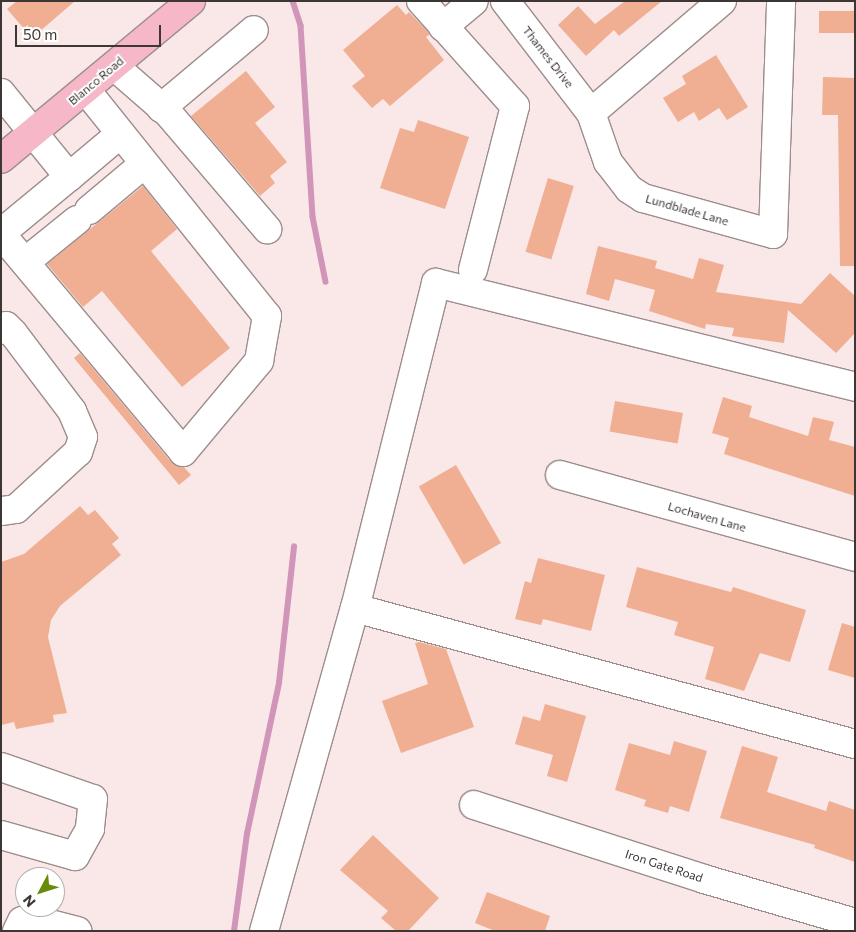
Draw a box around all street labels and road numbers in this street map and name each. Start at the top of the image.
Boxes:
street label: Thames Drive [519,23,577,91]
street label: Blanco Road [66,54,126,108]
street label: Lundblade Lane [644,191,730,229]
street label: Lochaven Lane [666,499,748,535]
street label: Iron Gate Road [623,847,705,885]

